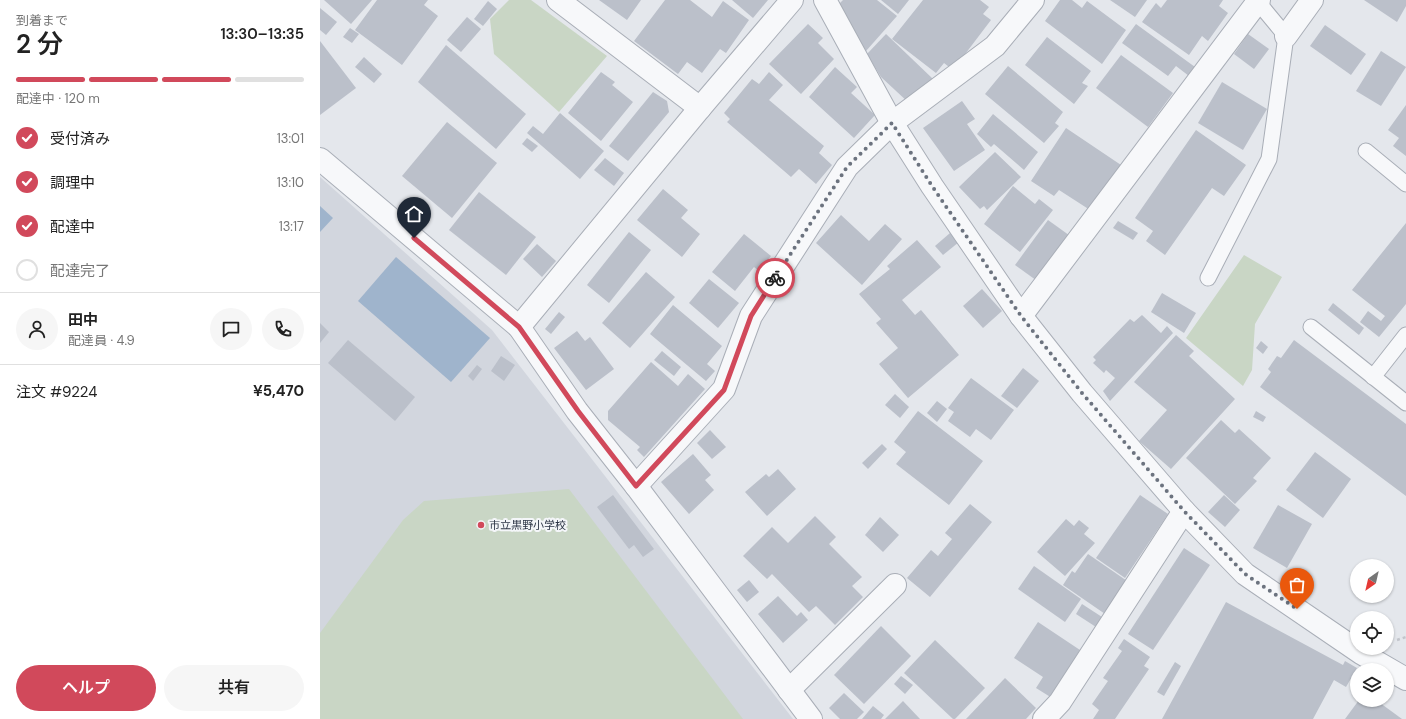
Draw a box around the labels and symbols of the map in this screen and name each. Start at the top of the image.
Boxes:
pin [397,197,431,238]
courier [755,258,795,298]
place label: 市立黒野小学校 [489,518,566,532]
marker: 市立黒野小学校 [476,520,486,530]
north arrow [1350,559,1394,603]
pin [1280,568,1314,609]

